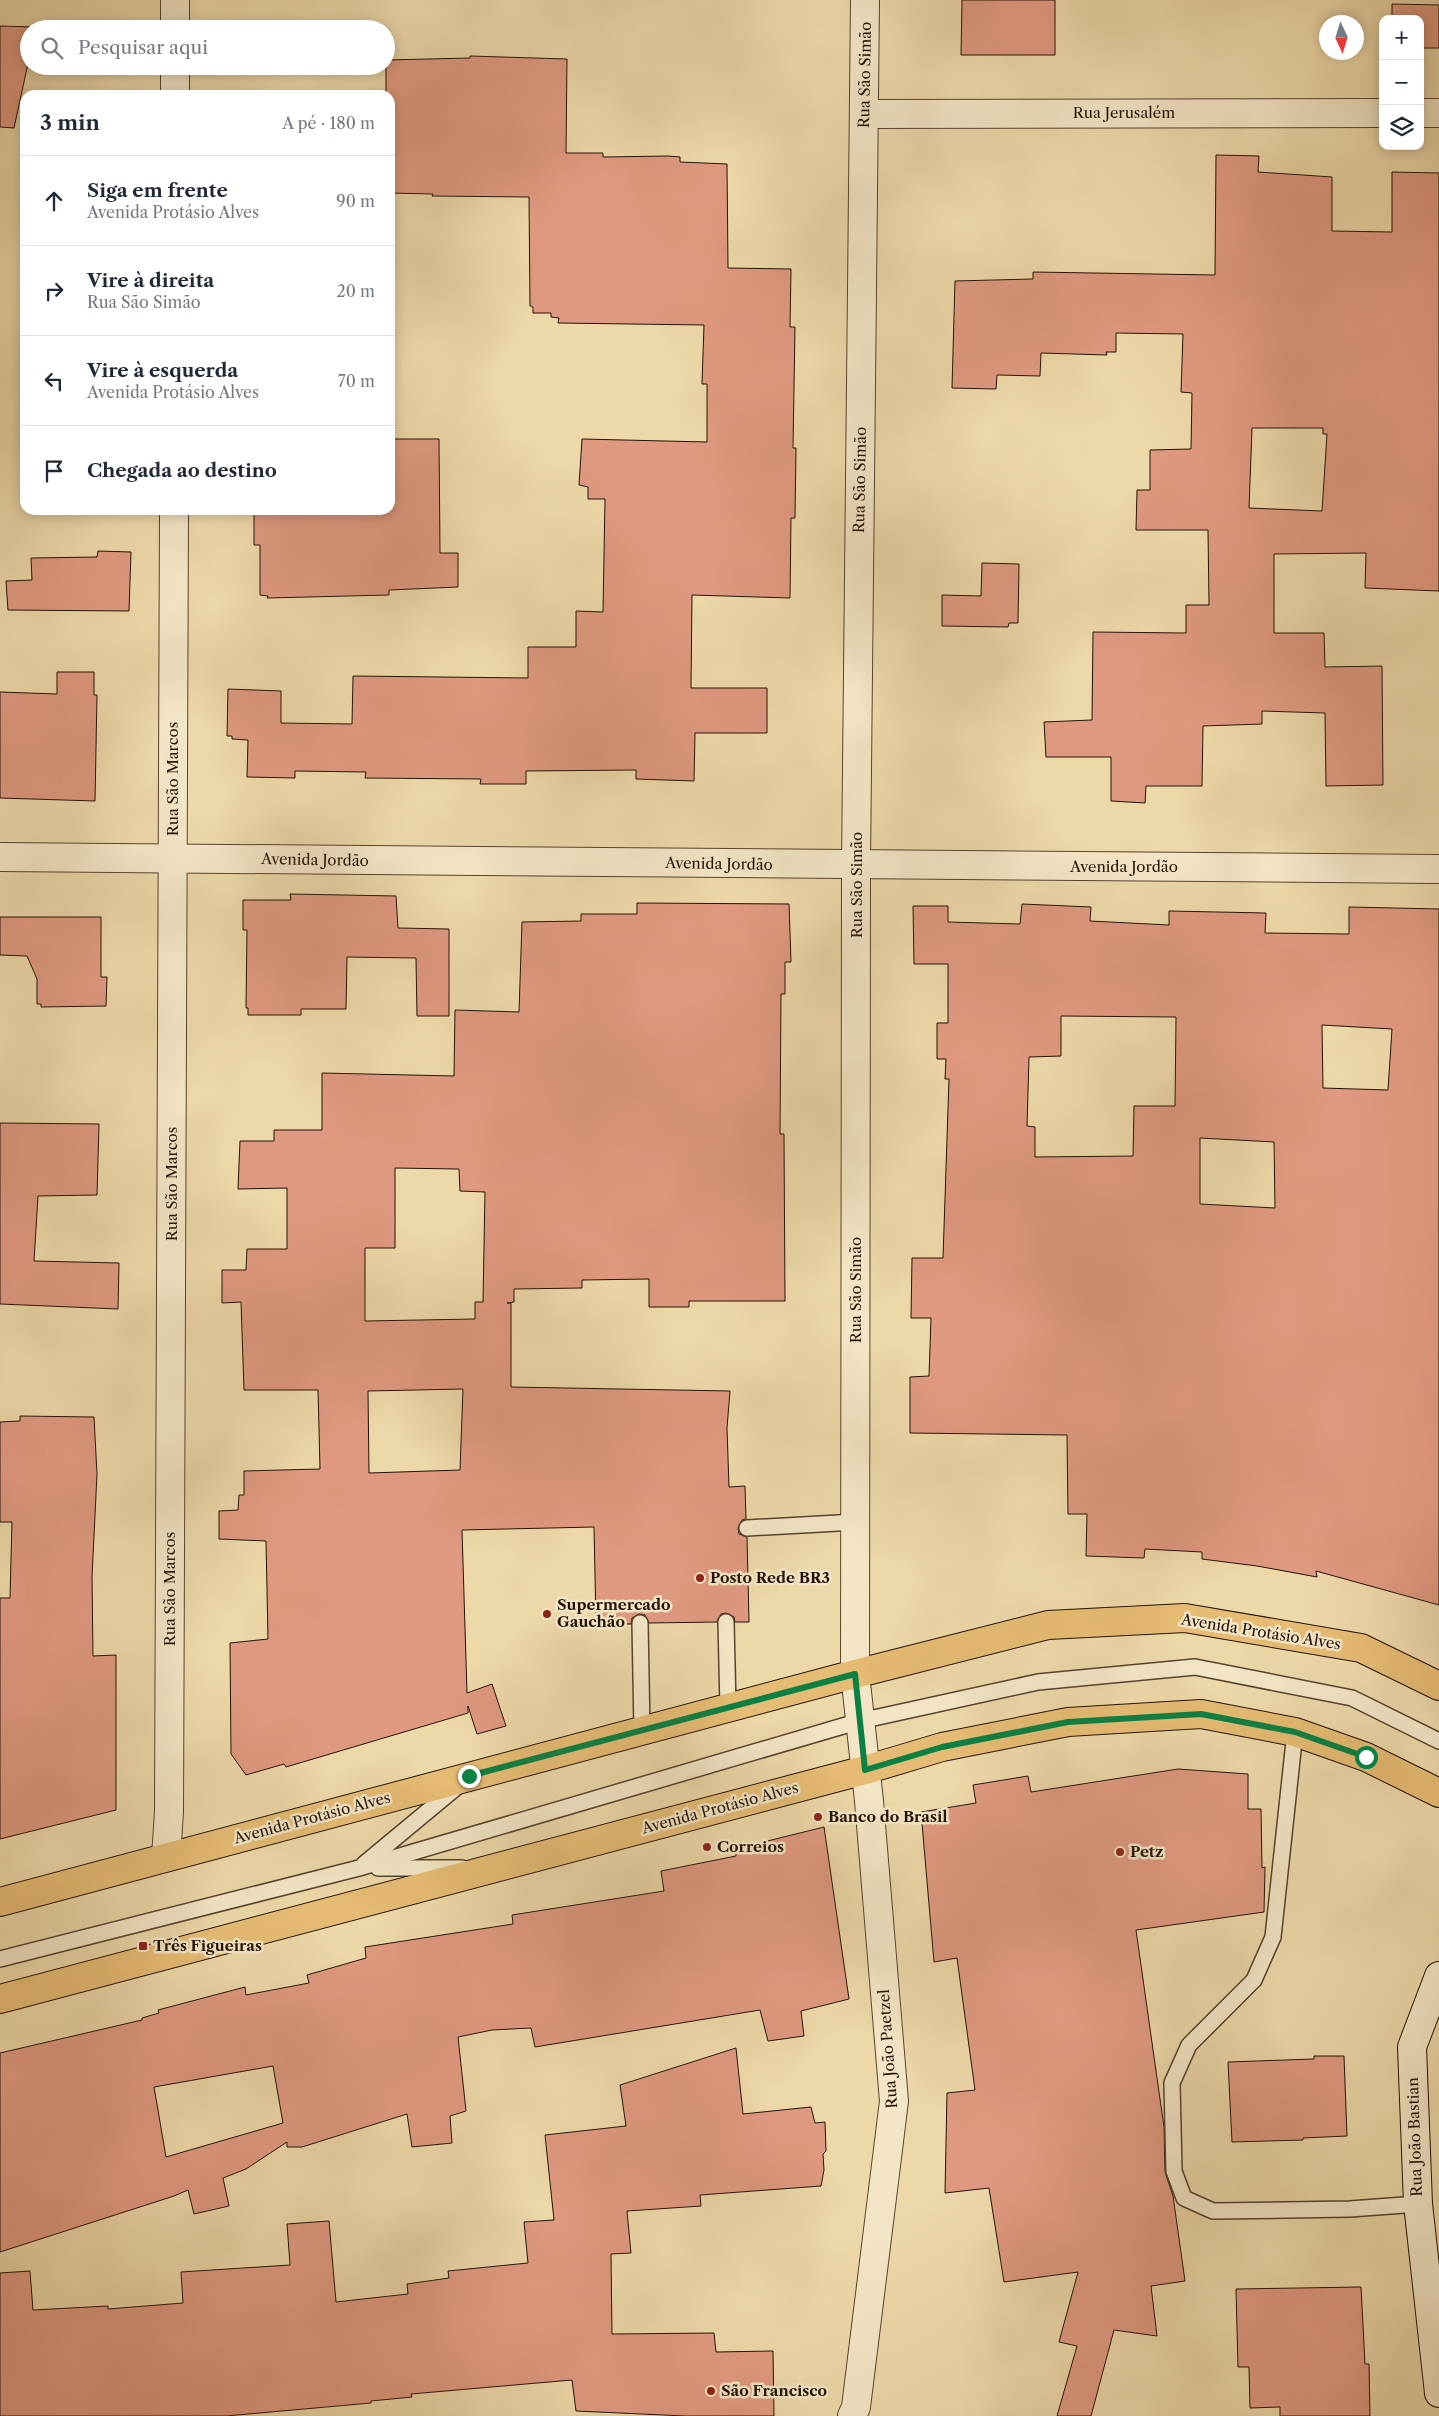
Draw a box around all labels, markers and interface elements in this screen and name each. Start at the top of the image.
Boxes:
north arrow [1319,15,1364,60]
map controls [1379,15,1424,150]
button: + [1379,15,1424,60]
search box [20,20,395,75]
street label: Rua São Simão [854,22,875,128]
icon: search [38,34,66,62]
text: Pesquisar aqui [78,36,208,59]
button: − [1379,60,1424,105]
street label: Rua Jerusalém [1073,103,1175,122]
button: layers [1379,105,1424,150]
text: 3 min [40,110,100,135]
text: A pé · 180 m [282,113,375,133]
text: Siga em frente [87,179,228,202]
icon: ahead [40,187,68,215]
text: 90 m [336,191,375,211]
text: Avenida Protásio Alves [87,202,259,222]
text: Vire à direita [87,269,214,292]
icon: right [40,277,68,305]
text: 20 m [336,281,375,301]
text: Rua São Simão [87,292,201,312]
text: Vire à esquerda [87,359,238,382]
icon: left [40,367,68,395]
text: 70 m [338,371,375,391]
text: Avenida Protásio Alves [87,382,259,402]
street label: Rua São Simão [849,427,870,533]
icon: arrive [40,457,68,485]
text: Chegada ao destino [87,459,277,482]
street label: Rua São Marcos [163,722,182,836]
street label: Rua São Simão [847,832,866,938]
street label: Avenida Jordão [260,849,369,870]
street label: Avenida Jordão [664,853,773,874]
street label: Avenida Jordão [1069,857,1178,876]
street label: Rua São Marcos [162,1127,181,1241]
street label: Rua São Simão [846,1237,865,1343]
street label: Rua São Marcos [160,1532,179,1646]
place label: Posto Rede BR3 [710,1568,830,1587]
marker: Posto Rede BR3 [694,1572,706,1584]
place label: Supermercado Gauchão [557,1595,670,1631]
marker: Supermercado Gauchão [541,1608,553,1620]
street label: Avenida Protásio Alves [1179,1609,1342,1654]
route start [1355,1746,1378,1769]
route end [458,1765,481,1788]
street label: Avenida Protásio Alves [639,1777,800,1838]
street label: Avenida Protásio Alves [231,1787,392,1848]
place label: Banco do Brasil [828,1807,948,1826]
marker: Banco do Brasil [812,1811,824,1823]
place label: Correios [717,1837,784,1856]
marker: Correios [701,1841,713,1853]
place label: Petz [1130,1842,1163,1861]
marker: Petz [1114,1846,1126,1858]
place label: Três Figueiras [153,1936,262,1955]
marker: Três Figueiras [137,1940,149,1952]
street label: Rua João Paetzel [874,1988,901,2109]
street label: Rua João Bastian [1403,2076,1426,2197]
place label: São Francisco [721,2381,827,2400]
marker: São Francisco [705,2385,717,2397]

